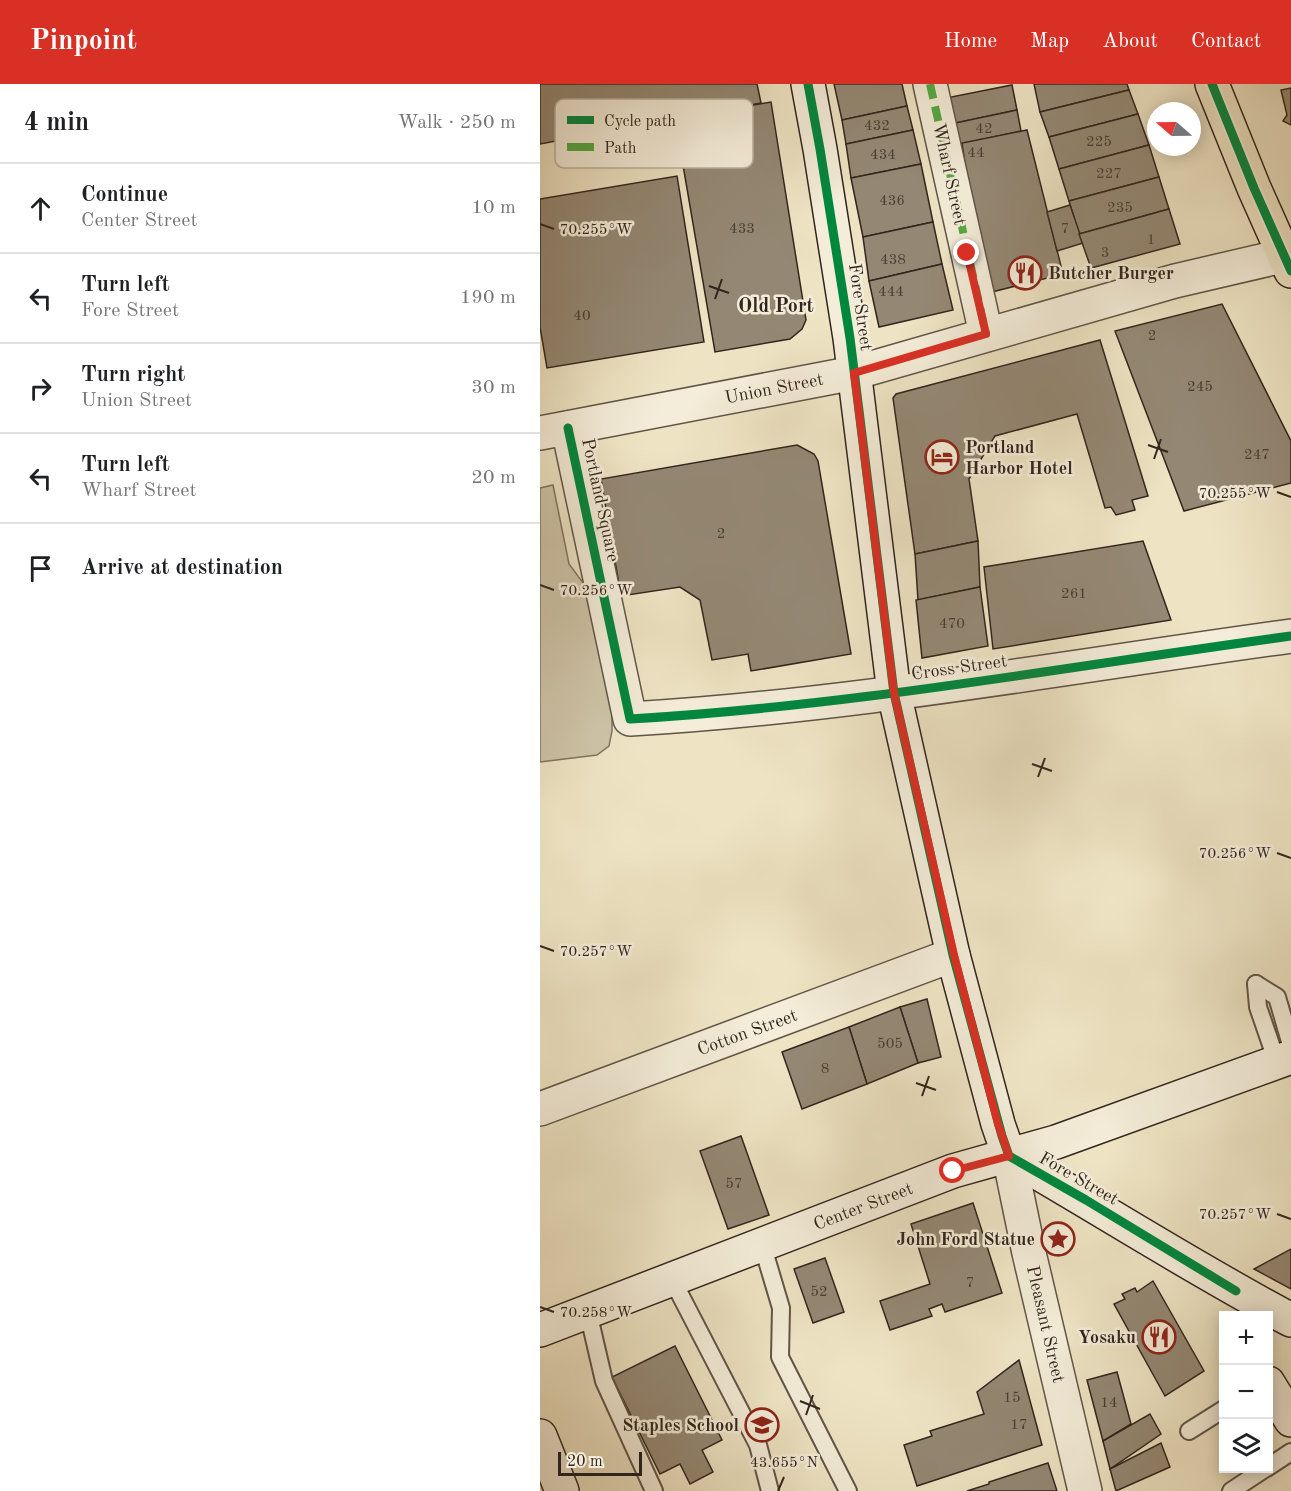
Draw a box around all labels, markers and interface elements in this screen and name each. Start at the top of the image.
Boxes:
text: Pinpoint [30,28,137,56]
text: Home [944,31,997,52]
text: Map [1030,31,1069,52]
text: About [1102,31,1158,52]
text: Contact [1191,31,1261,52]
legend [555,99,753,168]
north arrow [1147,102,1201,156]
text: 4 min [24,110,89,136]
text: Walk · 250 m [397,113,516,133]
text: Cycle path [604,114,676,130]
house number: 432 [864,119,890,134]
street label: Wharf Street [929,121,969,227]
house number: 42 [975,122,993,137]
house number: 225 [1086,135,1112,150]
text: Path [604,141,637,157]
house number: 44 [967,146,985,161]
house number: 434 [870,148,896,163]
house number: 227 [1096,167,1122,182]
text: Continue [81,184,168,206]
icon: ahead [24,192,57,225]
house number: 436 [879,194,905,209]
text: 10 m [471,198,516,218]
house number: 235 [1107,201,1133,216]
text: Center Street [81,211,197,231]
house number: 433 [729,222,755,237]
house number: 7 [1061,222,1069,237]
text: 70.255°W [560,223,632,238]
house number: 1 [1147,233,1155,248]
route end [953,239,979,265]
house number: 3 [1101,246,1109,261]
house number: 438 [880,253,906,268]
restaurant icon: Butcher Burger [1007,255,1043,291]
street label: Fore Street [845,262,875,352]
place label: Butcher Burger [1048,265,1174,283]
text: Turn left [81,274,170,296]
icon: left [24,282,57,315]
house number: 444 [878,285,904,300]
text: 190 m [460,288,516,308]
district label: Old Port [738,297,814,317]
text: Fore Street [81,301,179,321]
house number: 40 [573,309,591,324]
house number: 2 [1148,329,1156,344]
text: Turn right [81,364,185,386]
street label: Union Street [723,371,825,407]
icon: right [24,372,57,405]
text: 30 m [471,378,516,398]
house number: 245 [1187,380,1213,395]
text: Union Street [81,391,192,411]
street label: Portland Square [578,437,622,564]
hotel icon: Portland Harbor Hotel [924,439,960,475]
place label: Portland Harbor Hotel [965,439,1073,478]
house number: 247 [1244,448,1270,463]
text: Turn left [81,454,170,476]
icon: left [24,462,57,495]
text: 20 m [471,468,516,488]
text: Wharf Street [81,481,197,501]
text: 70.255°W [1199,487,1271,502]
house number: 2 [717,527,725,542]
icon: arrive [24,552,57,585]
text: Arrive at destination [81,557,283,579]
text: 70.256°W [560,584,632,599]
house number: 261 [1061,587,1087,602]
house number: 470 [939,617,965,632]
street label: Cross Street [910,652,1008,684]
text: 70.256°W [1199,847,1271,862]
text: 70.257°W [560,945,632,960]
street label: Cotton Street [695,1007,800,1059]
house number: 505 [877,1037,903,1052]
house number: 8 [821,1062,829,1077]
street label: Fore Street [1036,1149,1121,1209]
route start [939,1157,965,1183]
house number: 57 [725,1177,743,1192]
street label: Center Street [811,1180,915,1234]
text: 70.257°W [1199,1208,1271,1223]
place icon: John Ford Statue [1040,1221,1076,1257]
place label: John Ford Statue [896,1231,1035,1249]
street label: Pleasant Street [1023,1264,1067,1385]
house number: 7 [966,1276,974,1291]
house number: 52 [810,1285,828,1300]
text: 70.258°W [560,1306,632,1321]
map controls [1219,1311,1273,1473]
button: + [1219,1311,1273,1365]
restaurant icon: Yosaku [1141,1319,1177,1355]
place label: Yosaku [1078,1329,1136,1347]
button: − [1219,1365,1273,1419]
house number: 15 [1003,1391,1021,1406]
house number: 14 [1100,1396,1118,1411]
school or university icon: Staples School [744,1407,780,1443]
place label: Staples School [622,1417,739,1435]
house number: 17 [1010,1418,1028,1433]
button: layers [1219,1419,1273,1473]
scale bar [558,1449,642,1476]
text: 20 m [567,1454,603,1470]
text: 43.655°N [750,1456,818,1471]

